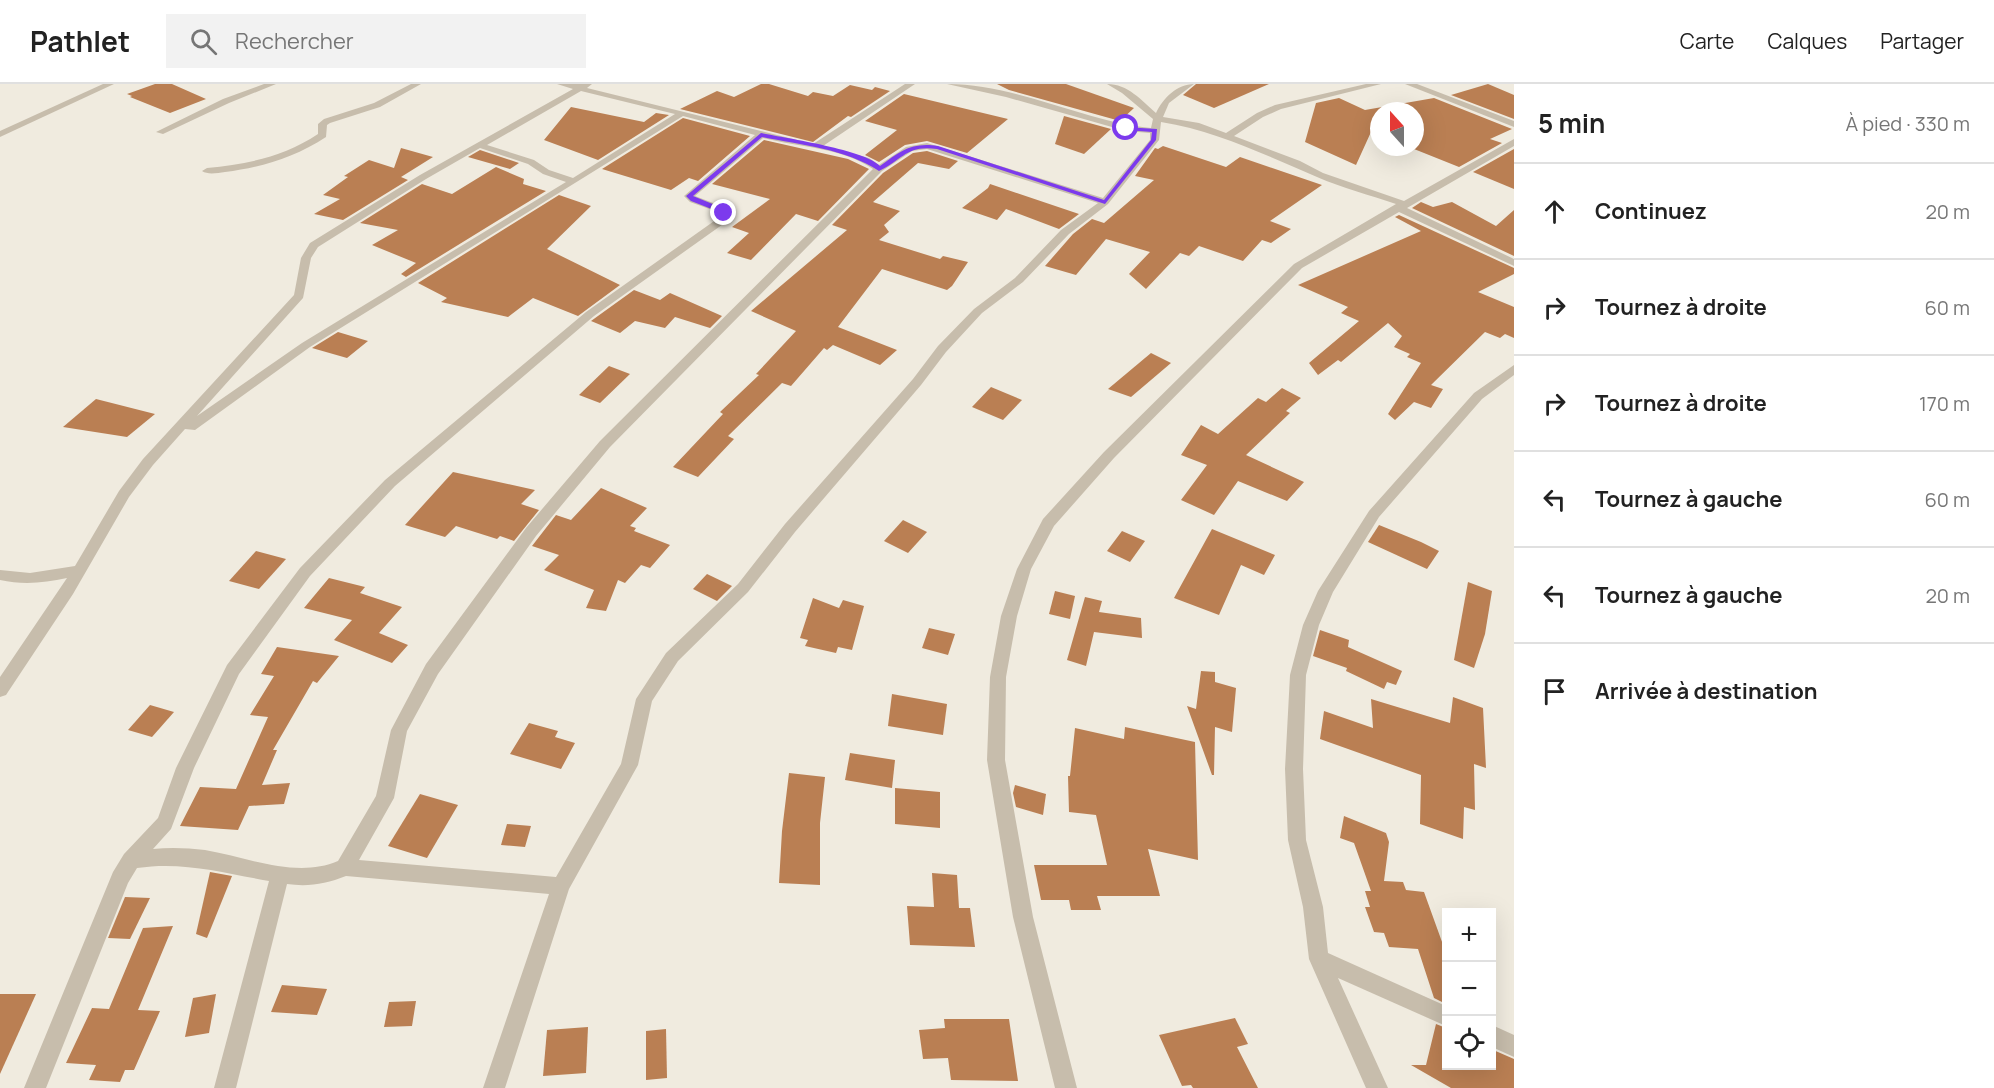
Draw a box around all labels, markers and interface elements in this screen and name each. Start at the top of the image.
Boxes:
search box [166,14,586,68]
text: Pathlet [30,22,130,60]
icon: search [187,25,220,58]
text: Rechercher [235,26,354,56]
text: Carte [1680,27,1734,55]
text: Calques [1767,27,1847,55]
text: Partager [1880,27,1964,55]
north arrow [1370,102,1424,156]
text: 5 min [1538,105,1605,141]
text: À pied · 330 m [1845,110,1970,137]
route start [1112,114,1138,140]
icon: ahead [1538,195,1571,228]
text: Continuez [1595,196,1707,226]
text: 20 m [1925,198,1970,225]
route end [710,199,736,225]
icon: right [1538,291,1571,324]
text: Tournez à droite [1595,292,1767,322]
text: 60 m [1924,294,1970,321]
icon: right [1538,387,1571,420]
text: Tournez à droite [1595,388,1767,418]
text: 170 m [1919,390,1970,417]
icon: left [1538,483,1571,516]
text: Tournez à gauche [1595,484,1782,514]
text: 60 m [1924,486,1970,513]
icon: left [1538,579,1571,612]
text: Tournez à gauche [1595,580,1782,610]
text: 20 m [1925,582,1970,609]
icon: arrive [1538,675,1571,708]
text: Arrivée à destination [1595,676,1818,706]
map controls [1442,908,1496,1070]
button: + [1442,908,1496,962]
button: − [1442,962,1496,1016]
button: locate [1442,1016,1496,1070]

